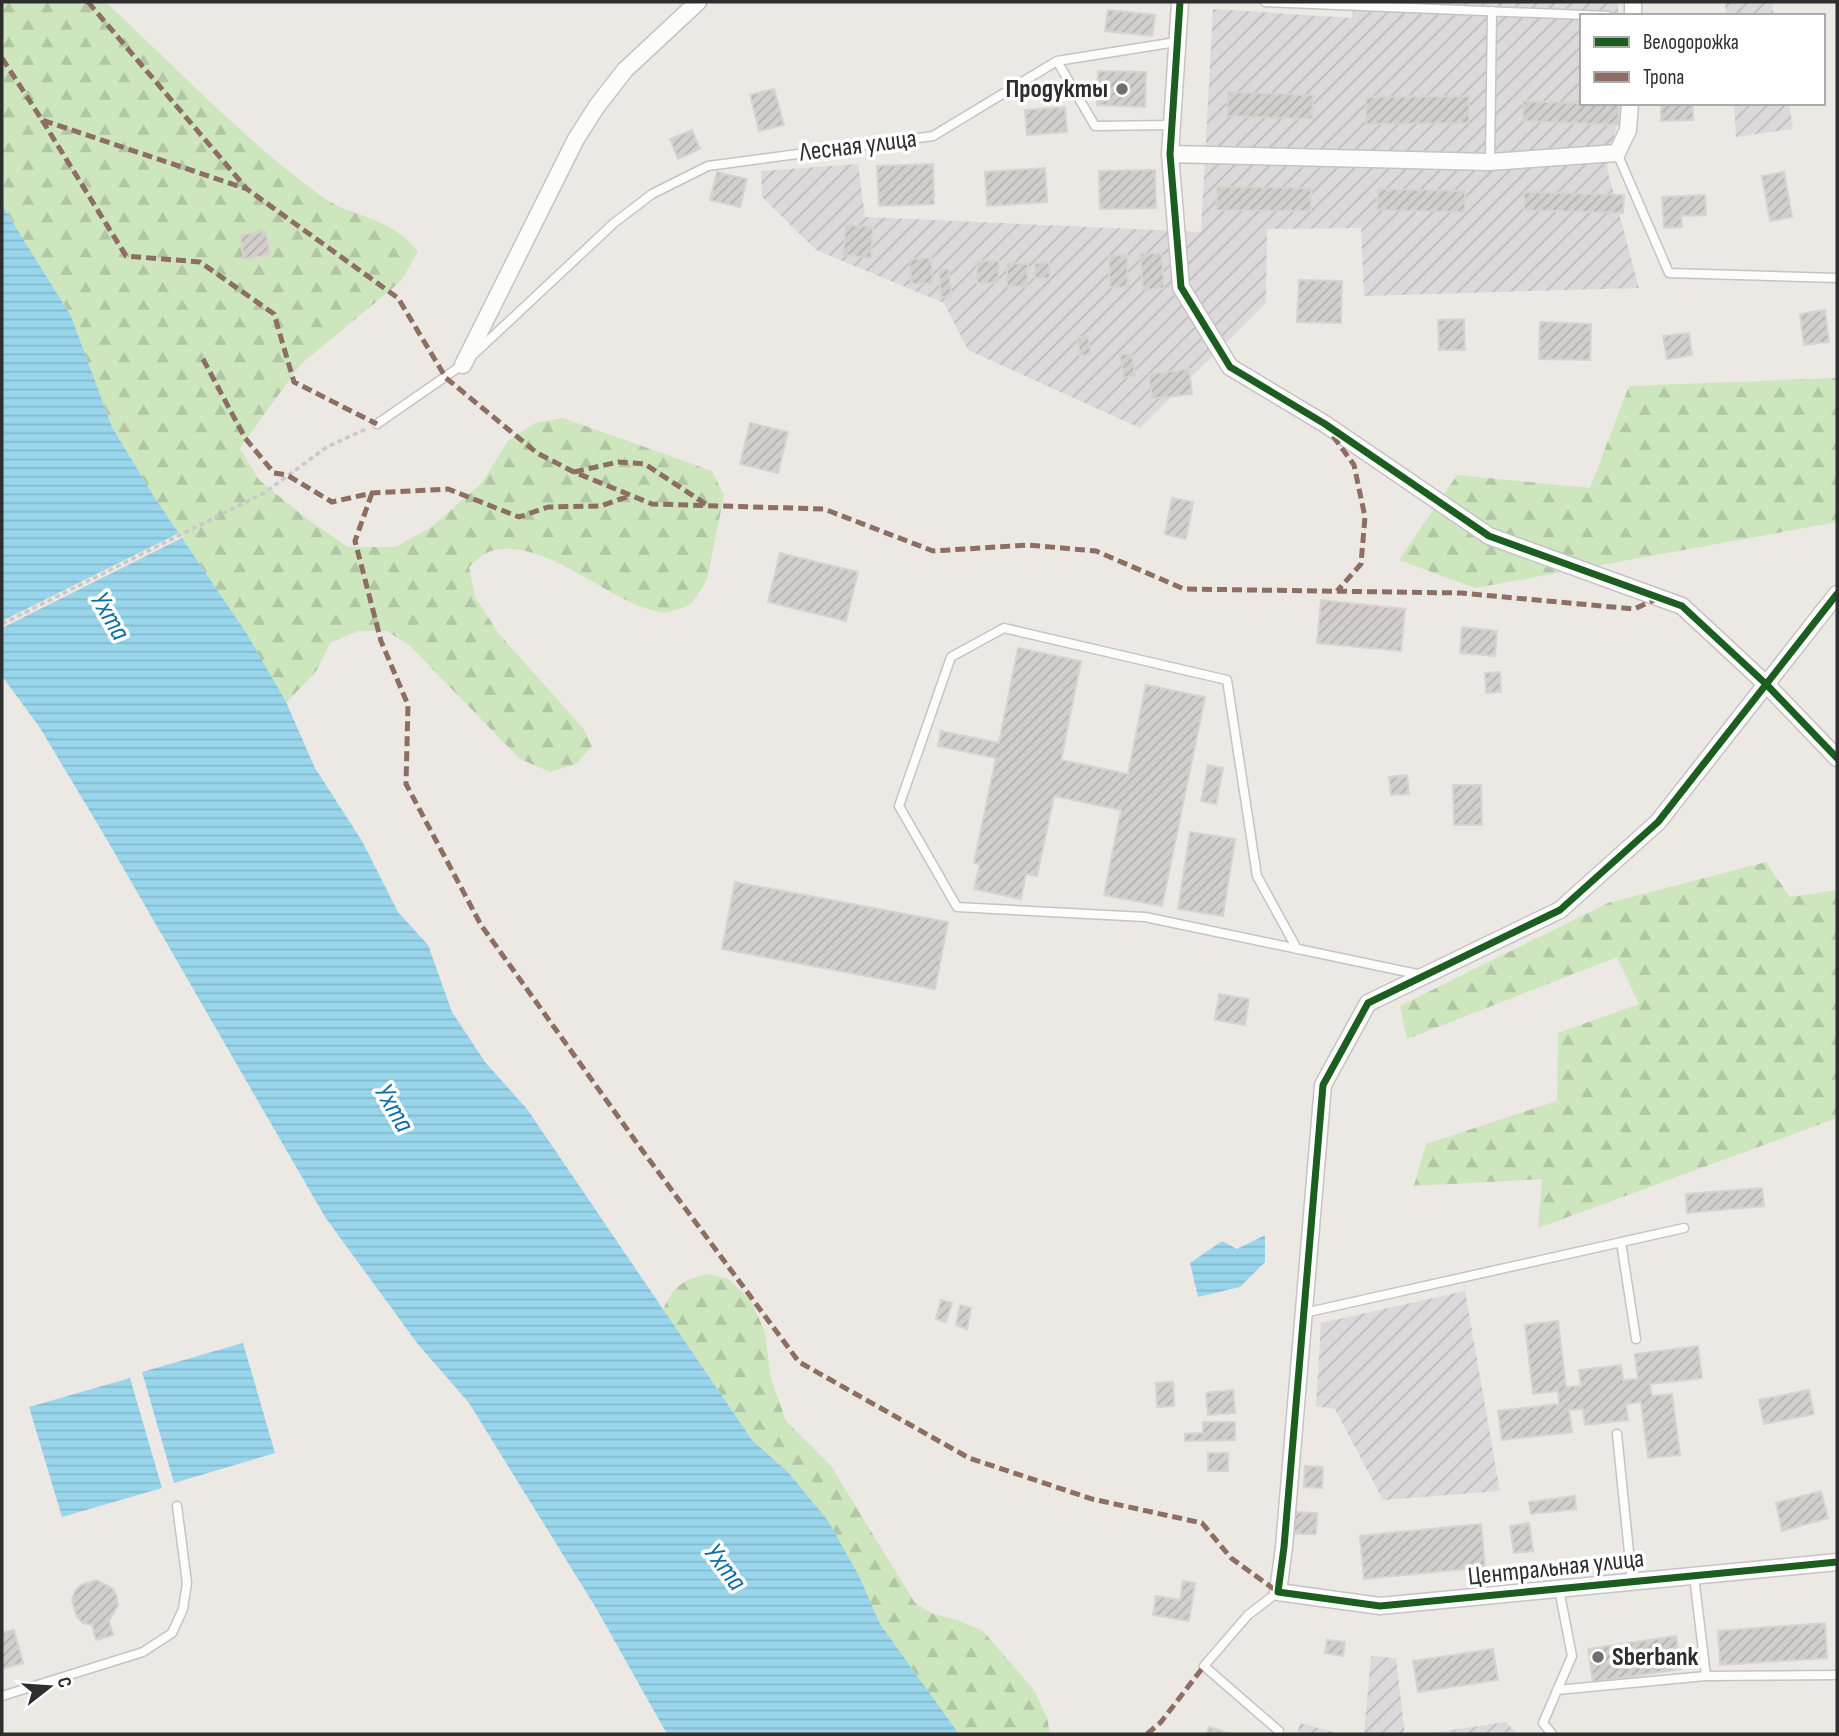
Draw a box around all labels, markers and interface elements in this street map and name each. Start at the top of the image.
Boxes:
legend [1580,14,1825,105]
text: Велодорожка [1643,30,1739,55]
text: Тропа [1643,65,1684,90]
place label: Продукты [1005,74,1108,105]
marker: Продукты [1114,81,1130,97]
street label: Лесная улица [797,123,918,169]
water label: Ухта [83,586,137,647]
water label: Ухта [367,1078,421,1139]
water label: Ухта [697,1537,754,1598]
street label: Центральная улица [1466,1543,1646,1593]
place label: Sberbank [1612,1642,1699,1673]
marker: Sberbank [1590,1649,1606,1665]
north arrow [14,1652,84,1722]
text: С [51,1674,76,1691]

